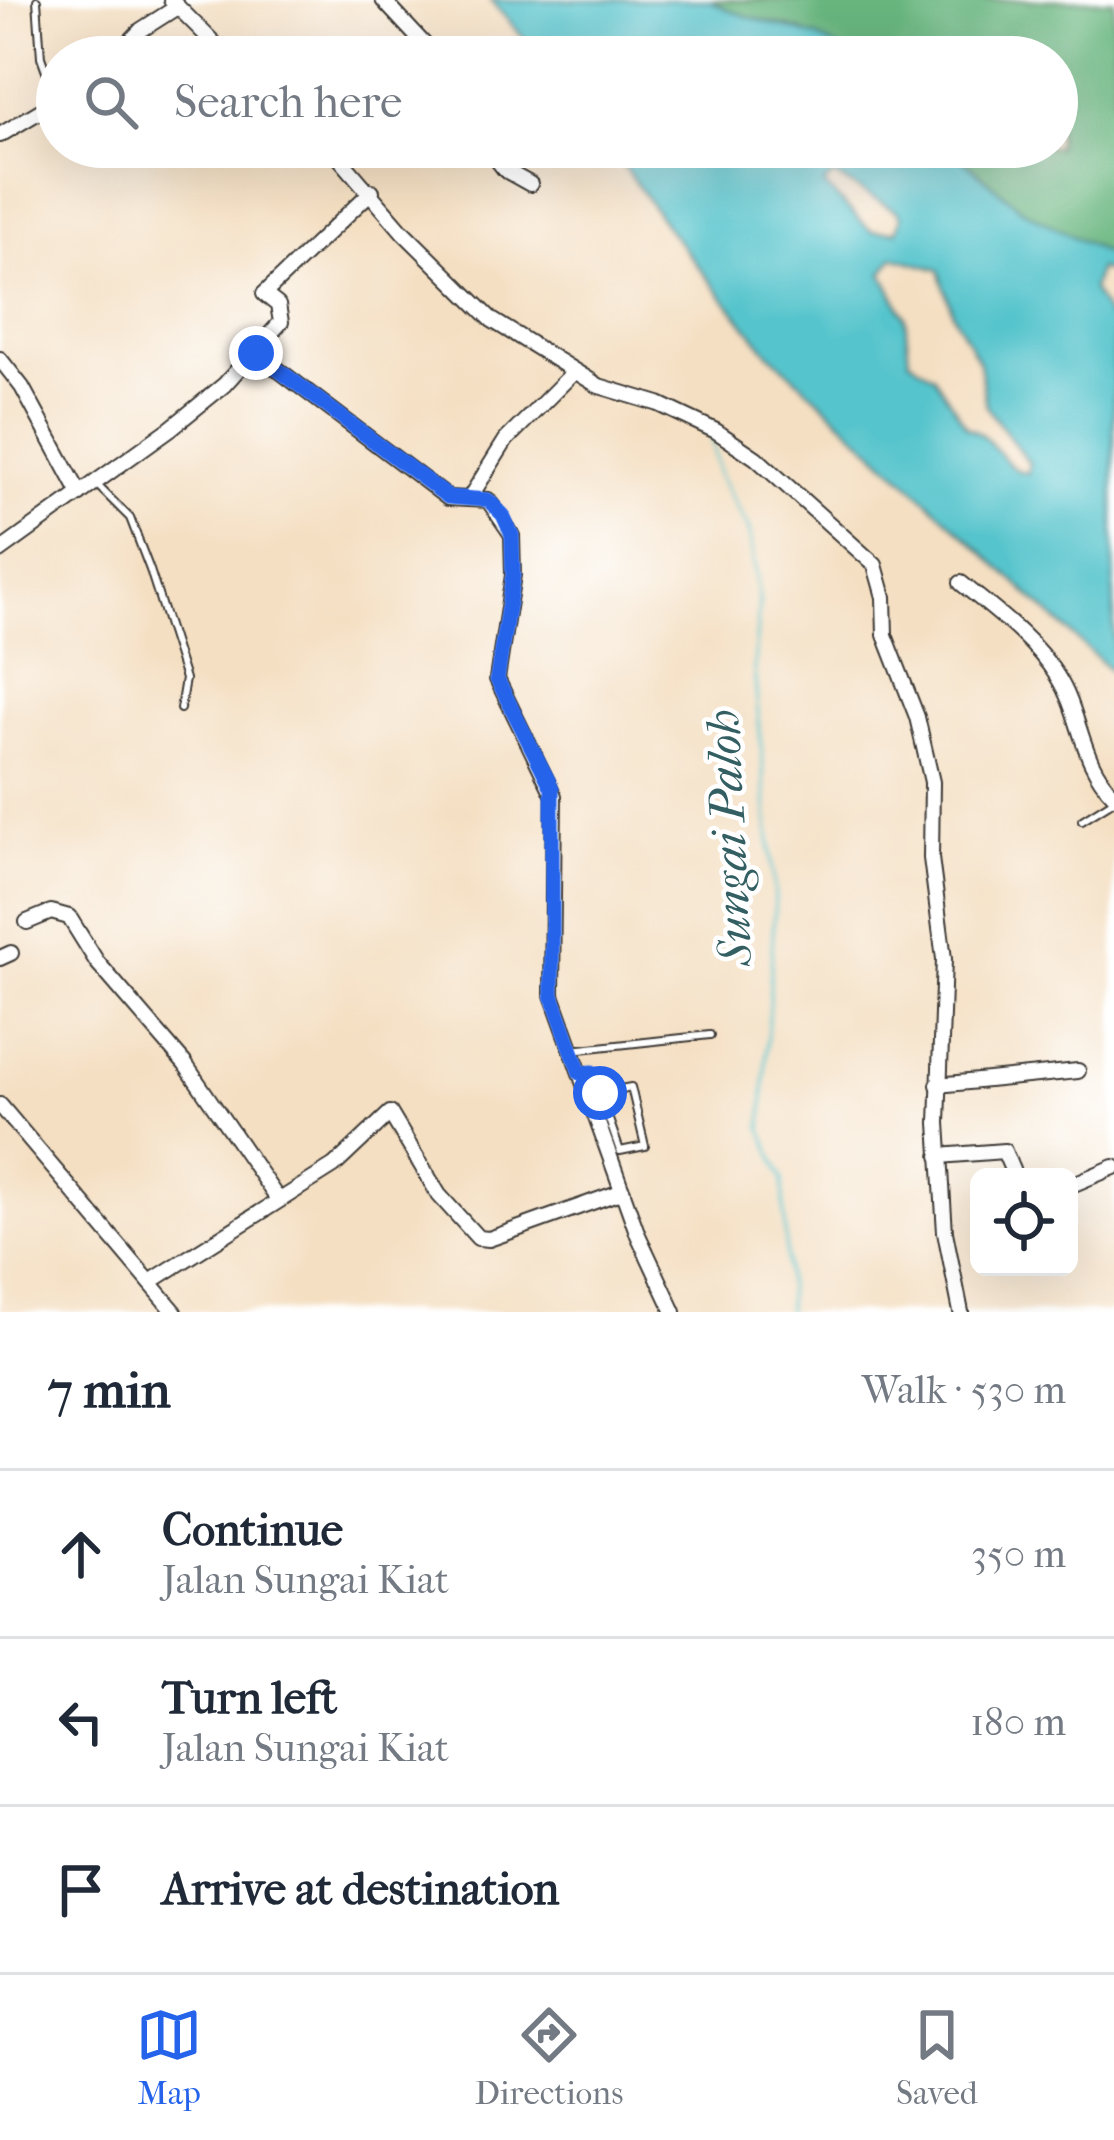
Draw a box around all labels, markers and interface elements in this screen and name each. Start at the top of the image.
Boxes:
search box [36,36,1078,168]
icon: search [78,69,144,135]
text: Search here [174,76,402,129]
route end [229,326,283,380]
water label: Sungai Paloh [694,708,764,969]
route start [573,1066,627,1120]
map controls [970,1168,1078,1276]
button: locate [970,1168,1078,1276]
text: 7 min [48,1360,171,1420]
text: Walk · 530 m [862,1367,1066,1413]
text: Continue [162,1504,343,1557]
icon: ahead [48,1521,114,1587]
text: 350 m [971,1531,1066,1577]
text: Jalan Sungai Kiat [162,1557,449,1603]
text: Turn left [162,1672,337,1725]
icon: left [48,1689,114,1755]
text: 180 m [970,1699,1066,1745]
text: Jalan Sungai Kiat [162,1725,449,1771]
icon: arrive [48,1857,114,1923]
text: Arrive at destination [162,1863,559,1916]
tab: Map [136,2002,202,2113]
tab: Directions [475,2002,623,2113]
tab: Saved [896,2002,978,2113]

